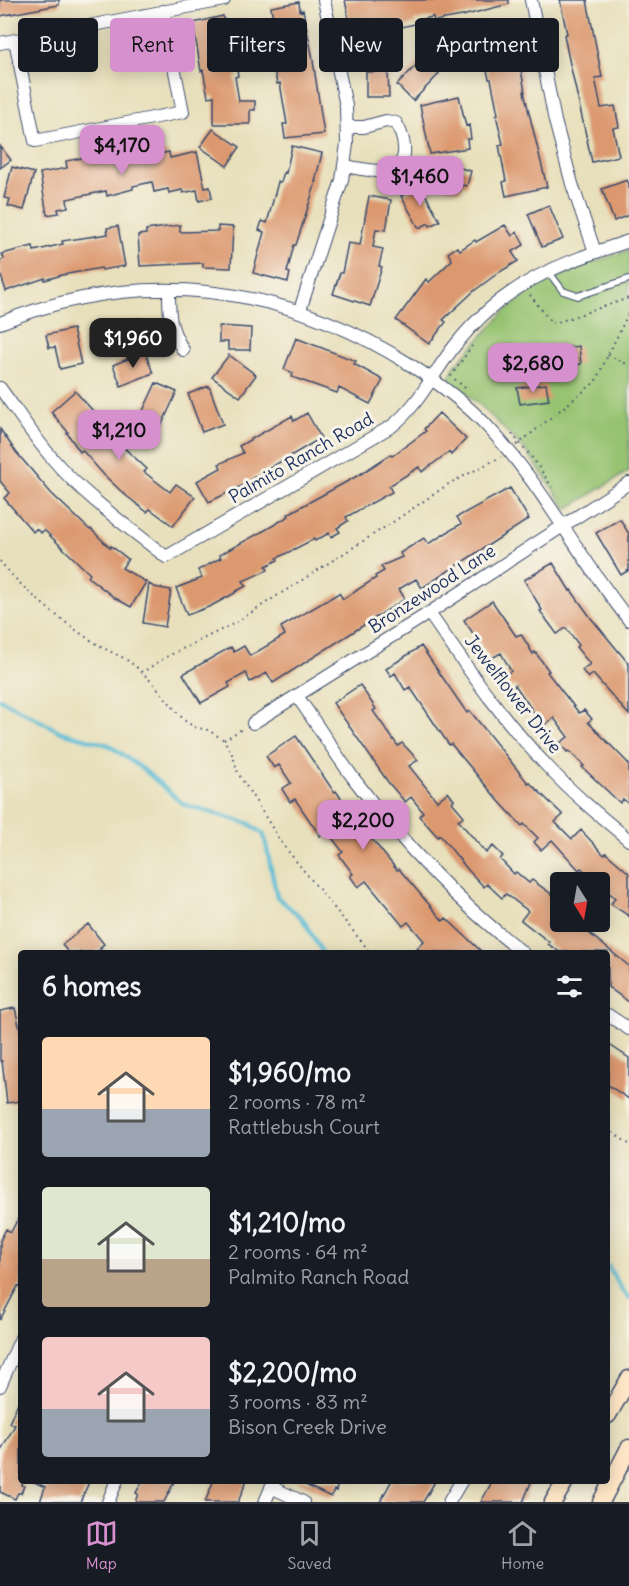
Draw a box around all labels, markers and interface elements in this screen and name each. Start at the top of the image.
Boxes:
chip: Buy [18,18,98,72]
chip: Rent [110,18,195,72]
chip: Filters [207,18,307,72]
chip: New [319,18,403,72]
chip: Apartment [415,18,559,72]
pin: $4,170 [73,125,171,176]
text: $4,170 [94,132,150,157]
pin: $1,460 [371,156,469,207]
text: $1,460 [391,163,449,188]
pin: $1,960 [84,318,182,369]
text: $1,960 [103,325,163,350]
pin: $2,680 [484,343,582,394]
text: $2,680 [502,350,564,375]
street label: Palmito Ranch Road [224,407,377,508]
pin: $1,210 [70,410,168,461]
text: $1,210 [92,417,146,442]
street label: Bronzewood Lane [364,539,500,638]
street label: Jewelflower Drive [460,630,567,758]
pin: $2,200 [314,800,412,851]
text: $2,200 [331,807,395,832]
north arrow [550,872,610,932]
map controls [550,872,610,932]
text: 6 homes [42,970,141,1003]
icon: filters [553,970,586,1003]
text: $1,960/mo [228,1056,351,1089]
icon: home [90,1061,162,1133]
text: 2 rooms · 78 m² [228,1089,366,1114]
text: Rattlebush Court [228,1114,380,1139]
text: $1,210/mo [228,1206,346,1239]
icon: home [90,1211,162,1283]
text: 2 rooms · 64 m² [228,1239,368,1264]
text: Palmito Ranch Road [228,1264,409,1289]
text: $2,200/mo [228,1356,357,1389]
icon: home [90,1361,162,1433]
text: 3 rooms · 83 m² [228,1389,368,1414]
text: Bison Creek Drive [228,1414,387,1439]
tab: Map [85,1517,118,1573]
tab: Saved [288,1517,331,1573]
tab: Home [501,1517,544,1573]

